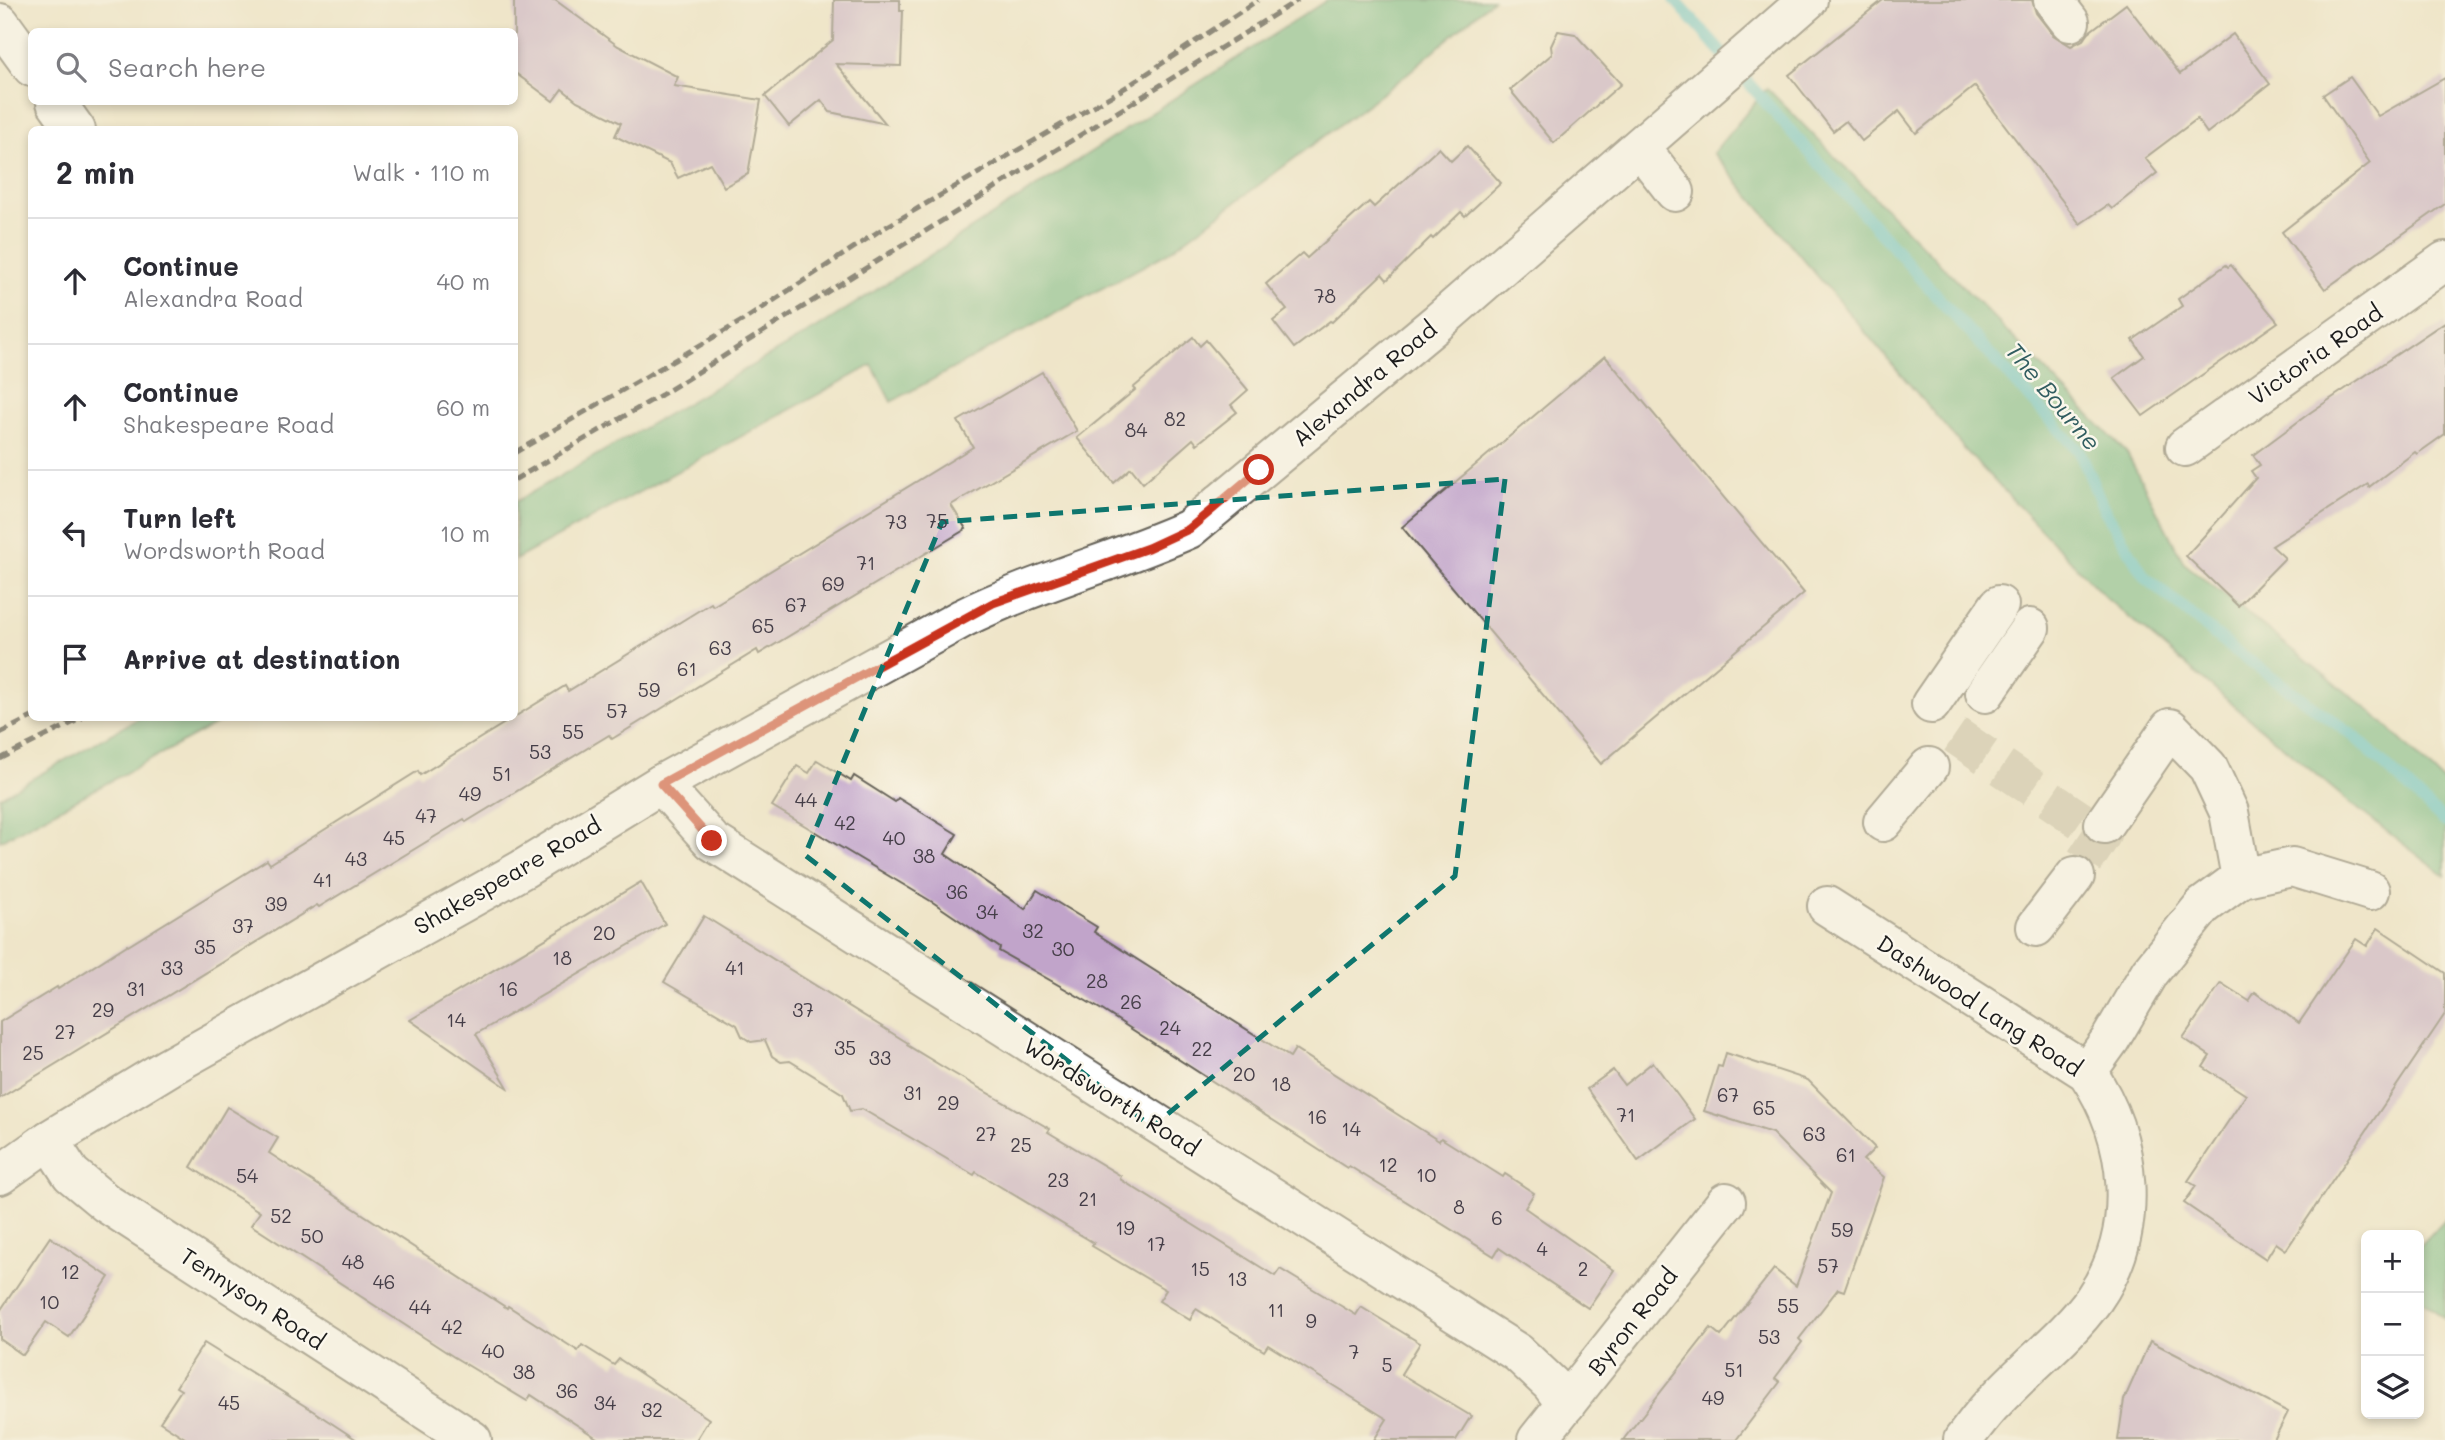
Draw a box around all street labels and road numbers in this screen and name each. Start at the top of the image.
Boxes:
street label: Victoria Road [2242,297,2388,411]
street label: Alexandra Road [1285,314,1443,452]
street label: Shakespeare Road [408,809,606,941]
street label: Dashwood Lang Road [1872,927,2088,1083]
street label: Wordsworth Road [1018,1030,1206,1162]
street label: Tennyson Road [175,1240,331,1356]
street label: Byron Road [1581,1261,1683,1381]

